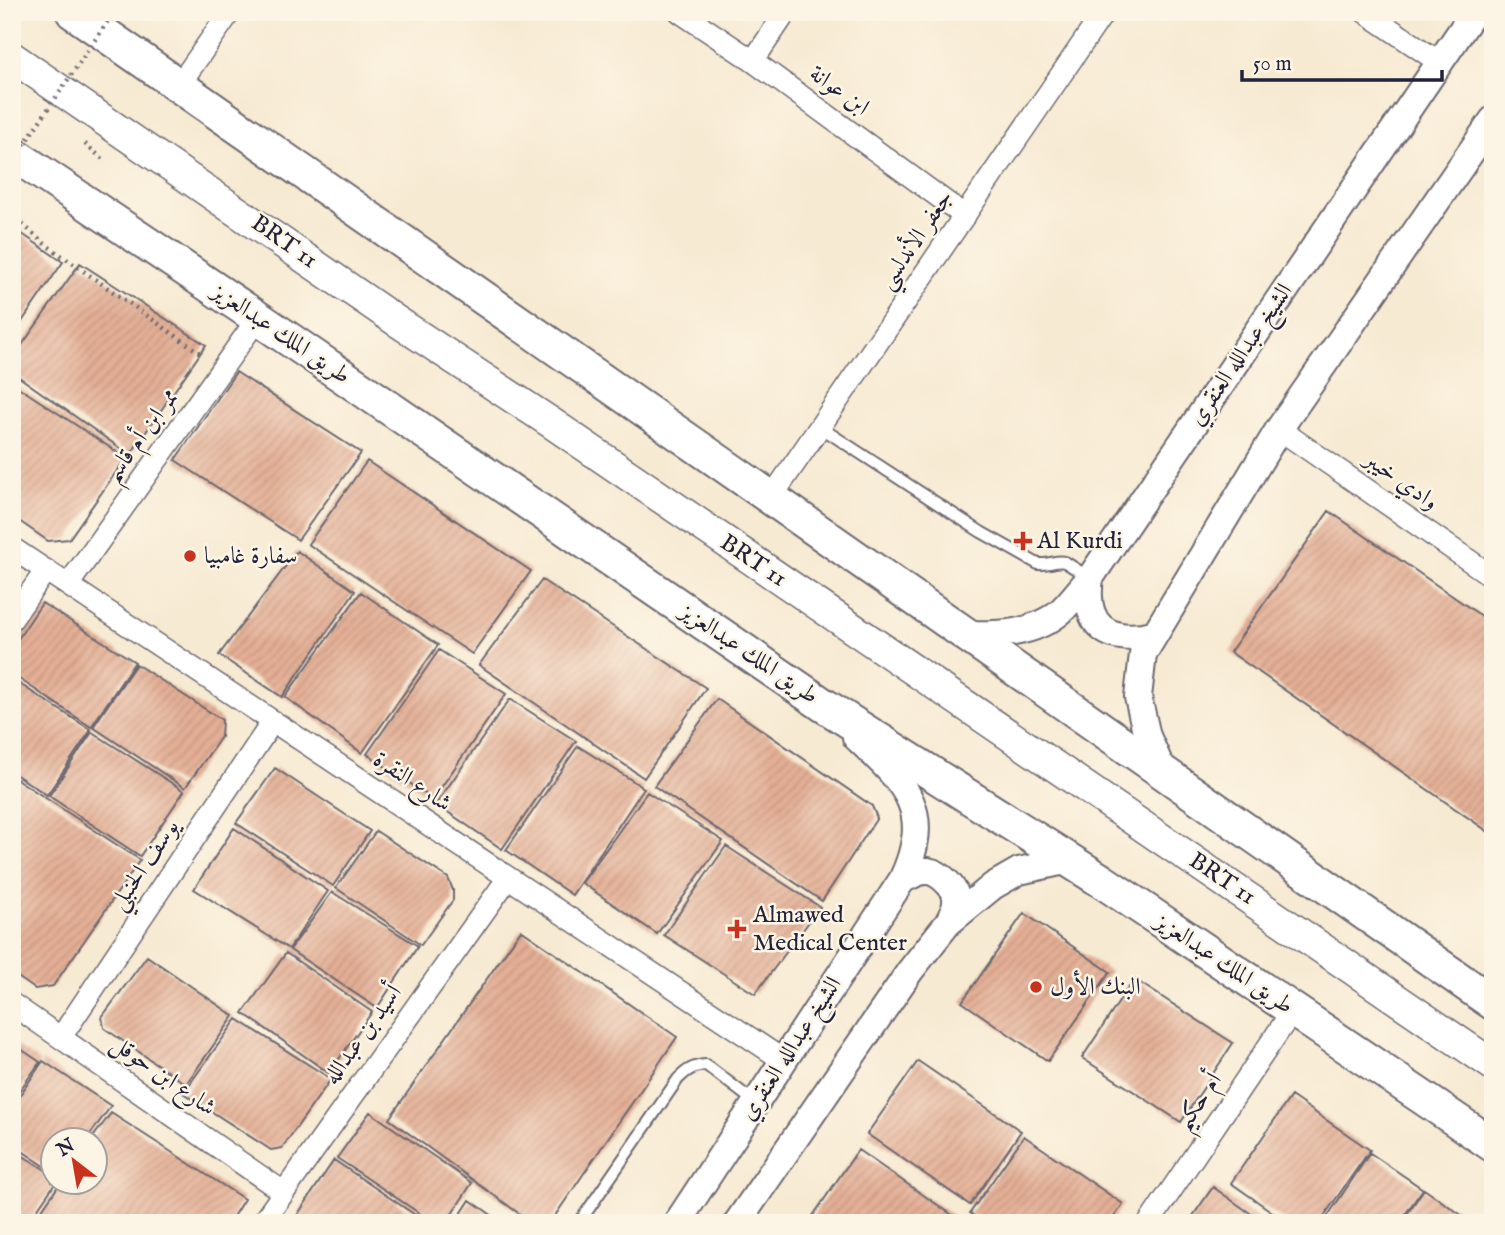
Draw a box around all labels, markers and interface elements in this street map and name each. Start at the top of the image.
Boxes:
scale bar [1242,38,1442,82]
text: 50 m [1253,51,1292,78]
street label: ابن عوانة [803,59,875,123]
street label: جعفر الأندلسي [870,183,965,299]
street label: BRT 11 [245,208,323,276]
street label: طريق الملك عبدالعزيز [203,275,356,392]
street label: الشيخ عبدالله العنقري [1182,278,1304,435]
street label: ممر ابن أم قاسم [95,381,192,493]
street label: وادي خيبر [1354,443,1444,519]
place label: Al Kurdi [1036,526,1123,557]
street label: BRT 11 [714,527,792,595]
marker: Al Kurdi [1015,533,1031,549]
place label: سفارة غامبيا [204,541,297,572]
marker: سفارة غامبيا [182,548,198,564]
street label: طريق الملك عبدالعزيز [671,595,824,712]
street label: شارع النقرة [365,744,457,822]
street label: يوسف الحنبلي [103,812,193,920]
street label: BRT 11 [1183,845,1261,913]
place label: Almawed Medical Center [752,900,907,959]
street label: طريق الملك عبدالعزيز [1146,905,1299,1022]
marker: Almawed Medical Center [727,919,747,939]
place label: البنك الأول [1050,970,1141,1003]
street label: الشيخ عبدالله العنقري [733,971,853,1129]
street label: أسيد بن عبدالله [314,977,410,1091]
marker: البنك الأول [1028,979,1044,995]
street label: شارع ابن حوقل [102,1028,222,1126]
street label: أم حكيم [1166,1065,1236,1141]
north arrow [38,1126,108,1196]
text: N [52,1133,80,1163]

